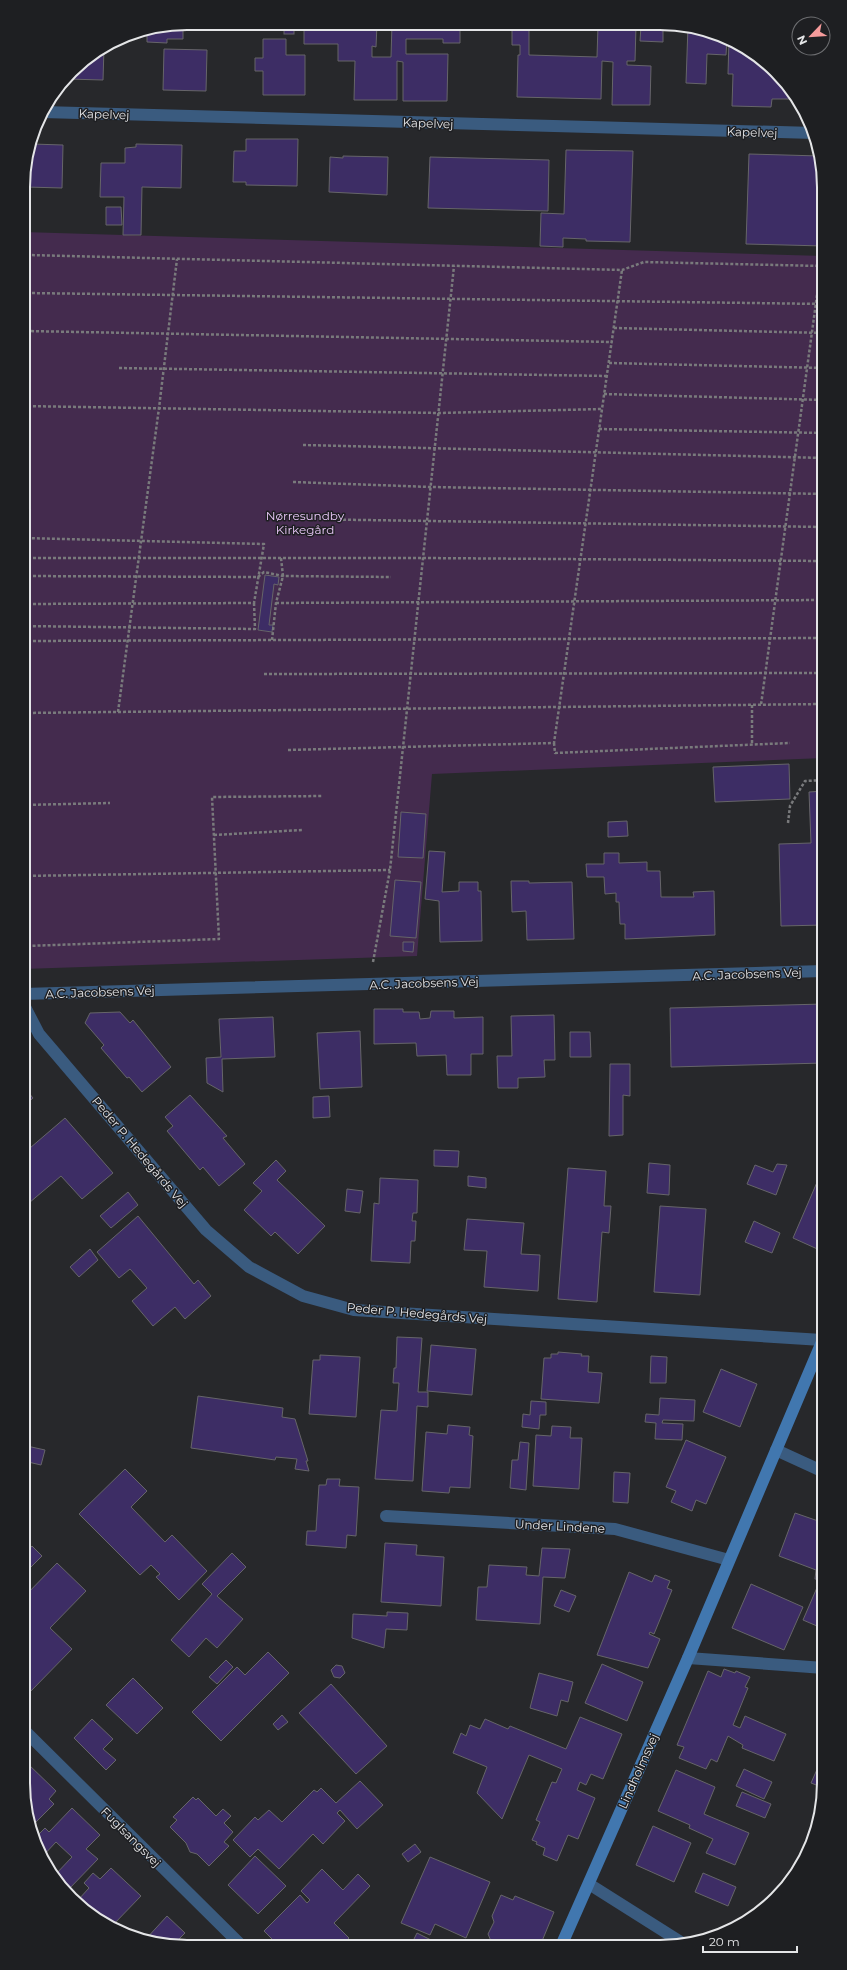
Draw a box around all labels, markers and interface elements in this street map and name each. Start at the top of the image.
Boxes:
north arrow [791,16,831,56]
text: N [794,33,810,47]
street label: Kapelvej [78,106,130,122]
street label: Kapelvej [402,115,454,131]
street label: Kapelvej [726,124,778,140]
park label: Nørresundby Kirkegård [266,508,345,537]
street label: A.C. Jacobsens Vej [692,965,802,983]
street label: A.C. Jacobsens Vej [369,974,479,992]
street label: A.C. Jacobsens Vej [45,983,155,1001]
street label: Peder P. Hedegårds Vej [89,1093,191,1211]
street label: Peder P. Hedegårds Vej [346,1299,488,1327]
street label: Under Lindene [515,1516,605,1536]
street label: Lindholmsvej [615,1731,661,1811]
street label: Fuglsangsvej [98,1804,164,1870]
scale bar [703,1928,797,1954]
text: 20 m [709,1934,740,1949]

